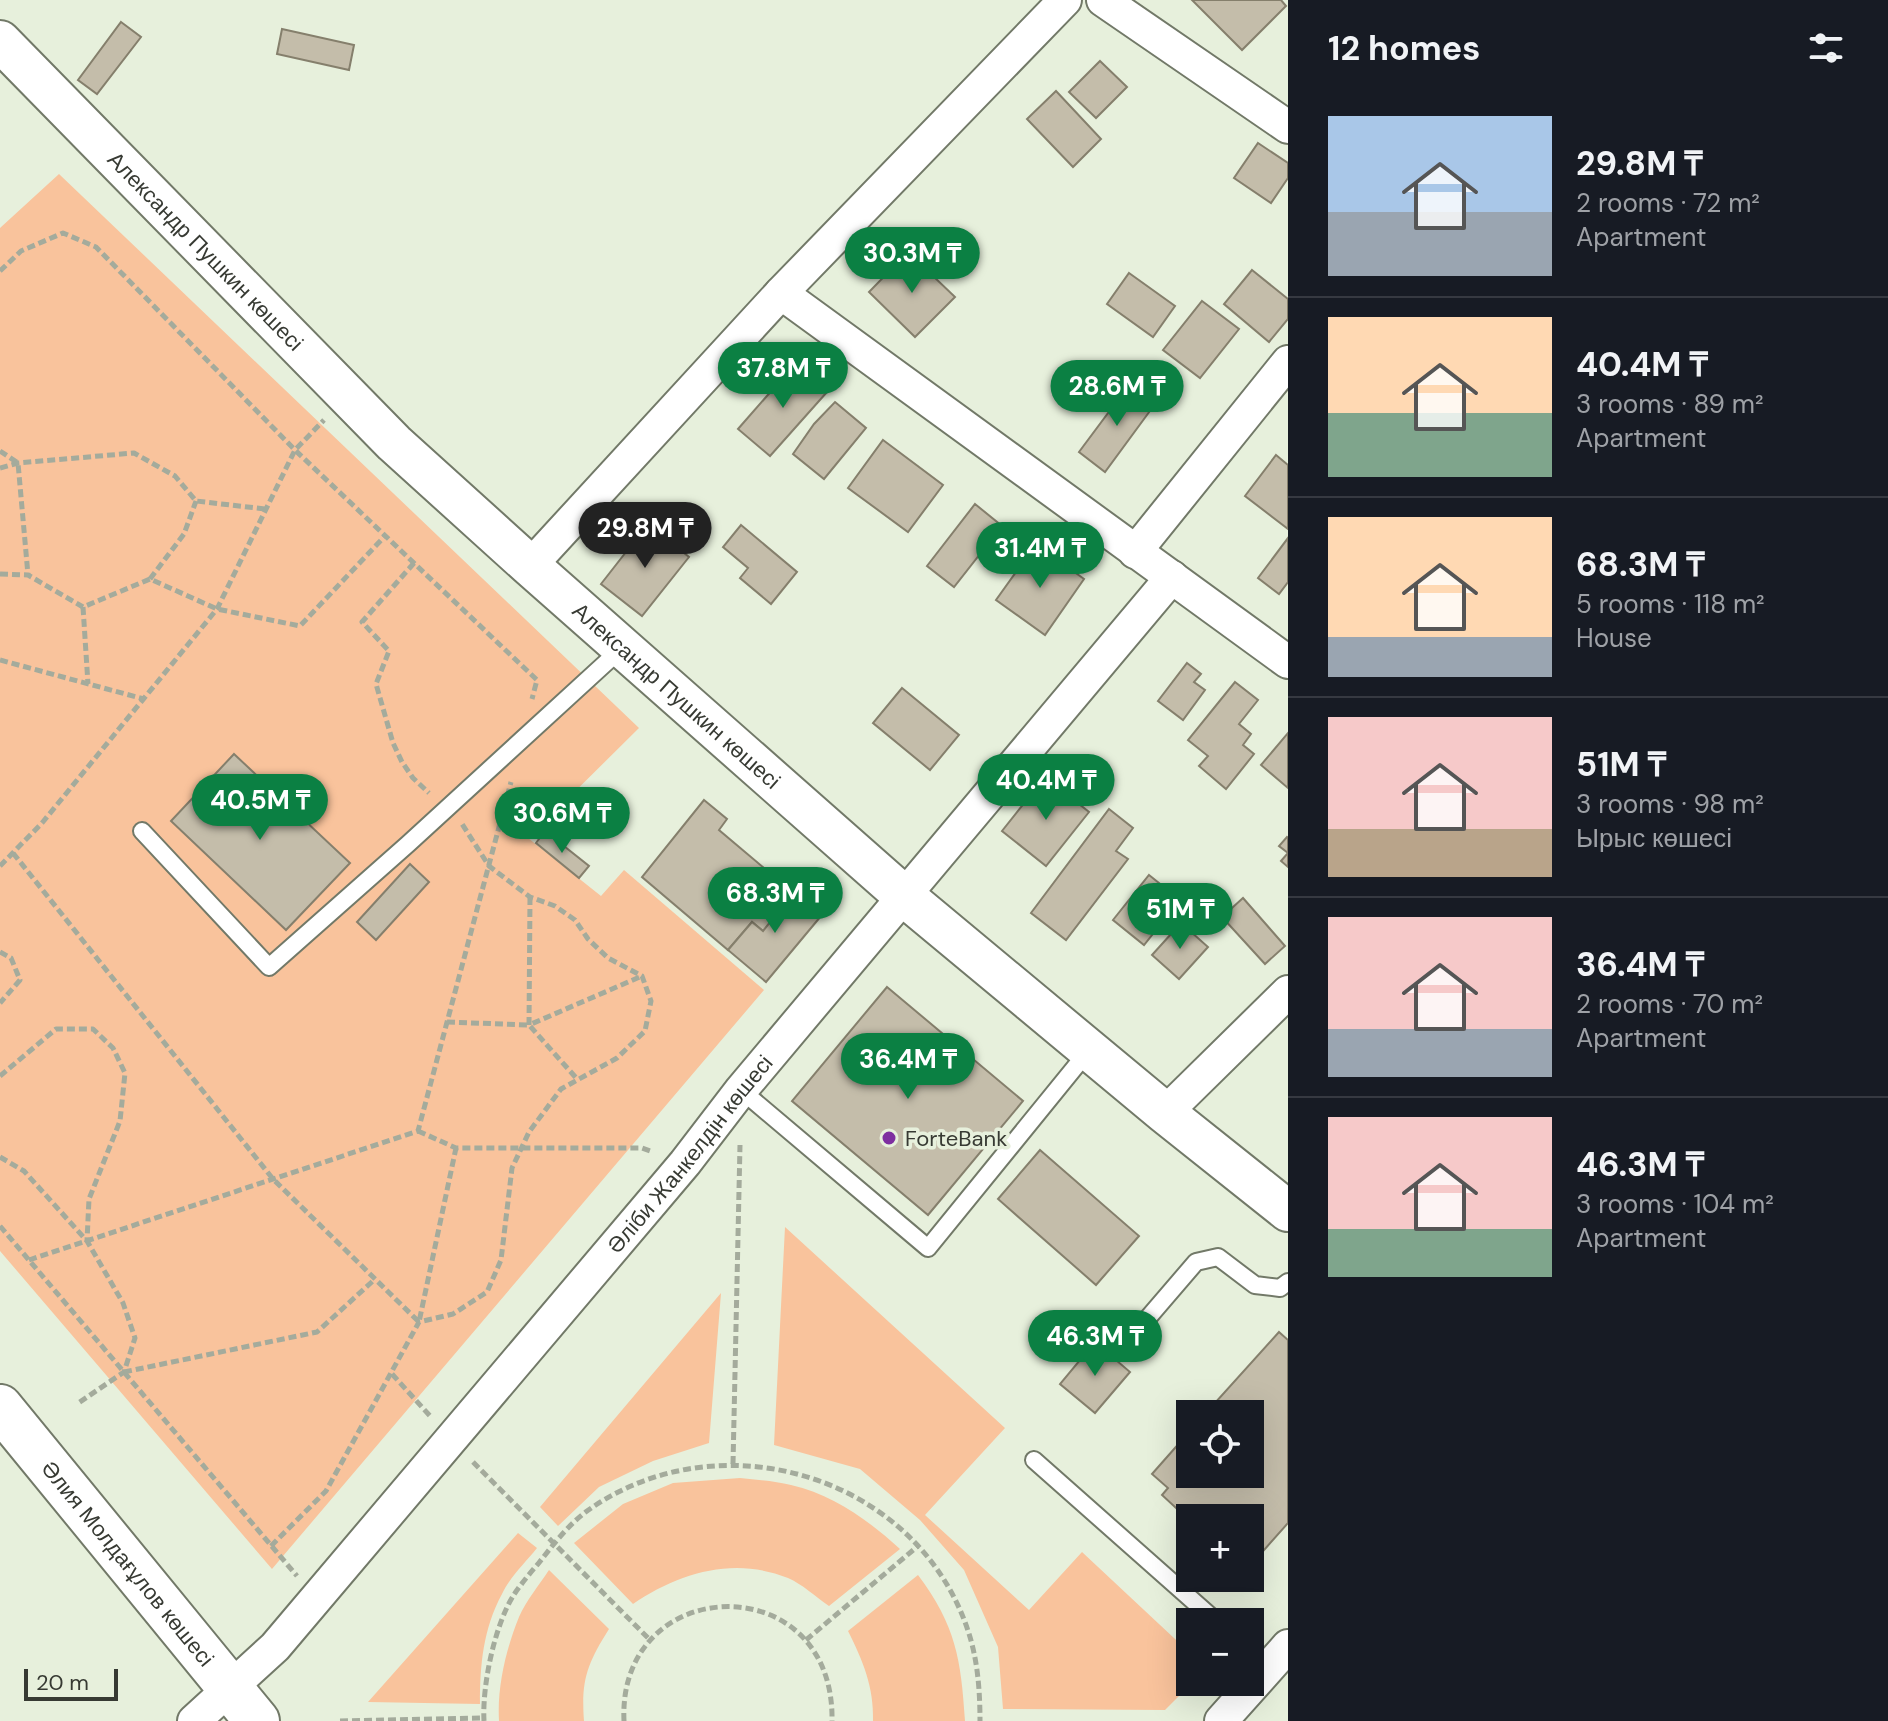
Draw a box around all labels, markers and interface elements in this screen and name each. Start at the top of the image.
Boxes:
text: 12 homes [1328,26,1480,71]
icon: filters [1804,26,1848,70]
text: 29.8M ₸ [1576,141,1703,186]
street label: Александр Пушкин көшесі [101,145,310,357]
icon: home [1392,148,1488,244]
text: 2 rooms · 72 m² [1576,186,1760,220]
text: Apartment [1576,220,1707,254]
pin: 30.3M ₸ [838,227,986,295]
text: 30.3M ₸ [863,236,961,270]
pin: 37.8M ₸ [709,342,857,410]
text: 40.4M ₸ [1576,342,1708,387]
icon: home [1392,349,1488,445]
text: 37.8M ₸ [736,351,830,385]
pin: 28.6M ₸ [1043,360,1191,428]
text: 28.6M ₸ [1069,369,1165,403]
text: 3 rooms · 89 m² [1576,387,1764,421]
text: Apartment [1576,421,1707,455]
pin: 29.8M ₸ [571,502,719,570]
text: 29.8M ₸ [597,511,693,545]
pin: 31.4M ₸ [966,522,1114,590]
text: 31.4M ₸ [994,531,1086,565]
text: 68.3M ₸ [1576,542,1705,587]
icon: home [1392,549,1488,645]
text: 5 rooms · 118 m² [1576,587,1765,621]
street label: Александр Пушкин көшесі [566,596,787,795]
text: House [1576,621,1652,655]
text: 51M ₸ [1576,742,1666,787]
icon: home [1392,749,1488,845]
pin: 40.4M ₸ [972,754,1120,822]
text: 40.4M ₸ [996,763,1096,797]
pin: 40.5M ₸ [186,774,334,842]
text: 40.5M ₸ [210,783,310,817]
pin: 30.6M ₸ [488,787,636,855]
text: 3 rooms · 98 m² [1576,787,1764,821]
text: 30.6M ₸ [513,796,611,830]
text: Ырыс көшесі [1576,821,1732,855]
pin: 68.3M ₸ [701,867,849,935]
text: 68.3M ₸ [726,876,824,910]
pin: 51M ₸ [1124,883,1236,951]
text: 51M ₸ [1146,892,1214,926]
text: 36.4M ₸ [1576,942,1704,987]
icon: home [1392,949,1488,1045]
text: 2 rooms · 70 m² [1576,987,1763,1021]
text: Apartment [1576,1021,1707,1055]
pin: 36.4M ₸ [834,1033,982,1101]
text: 36.4M ₸ [859,1042,957,1076]
street label: Әліби Жанкелдін көшесі [601,1049,779,1260]
place label: ForteBank [905,1124,1007,1153]
marker: ForteBank [880,1129,898,1147]
text: 46.3M ₸ [1576,1142,1704,1187]
icon: home [1392,1149,1488,1245]
text: 3 rooms · 104 m² [1576,1187,1774,1221]
text: Apartment [1576,1221,1707,1255]
pin: 46.3M ₸ [1021,1310,1169,1378]
text: 46.3M ₸ [1046,1319,1144,1353]
map controls [1176,1400,1264,1696]
button: locate [1176,1400,1264,1488]
street label: Әлия Молдағұлов көшесі [35,1455,220,1672]
button: + [1176,1504,1264,1592]
button: − [1176,1608,1264,1696]
scale bar [24,1665,118,1701]
text: 20 m [36,1668,89,1697]

